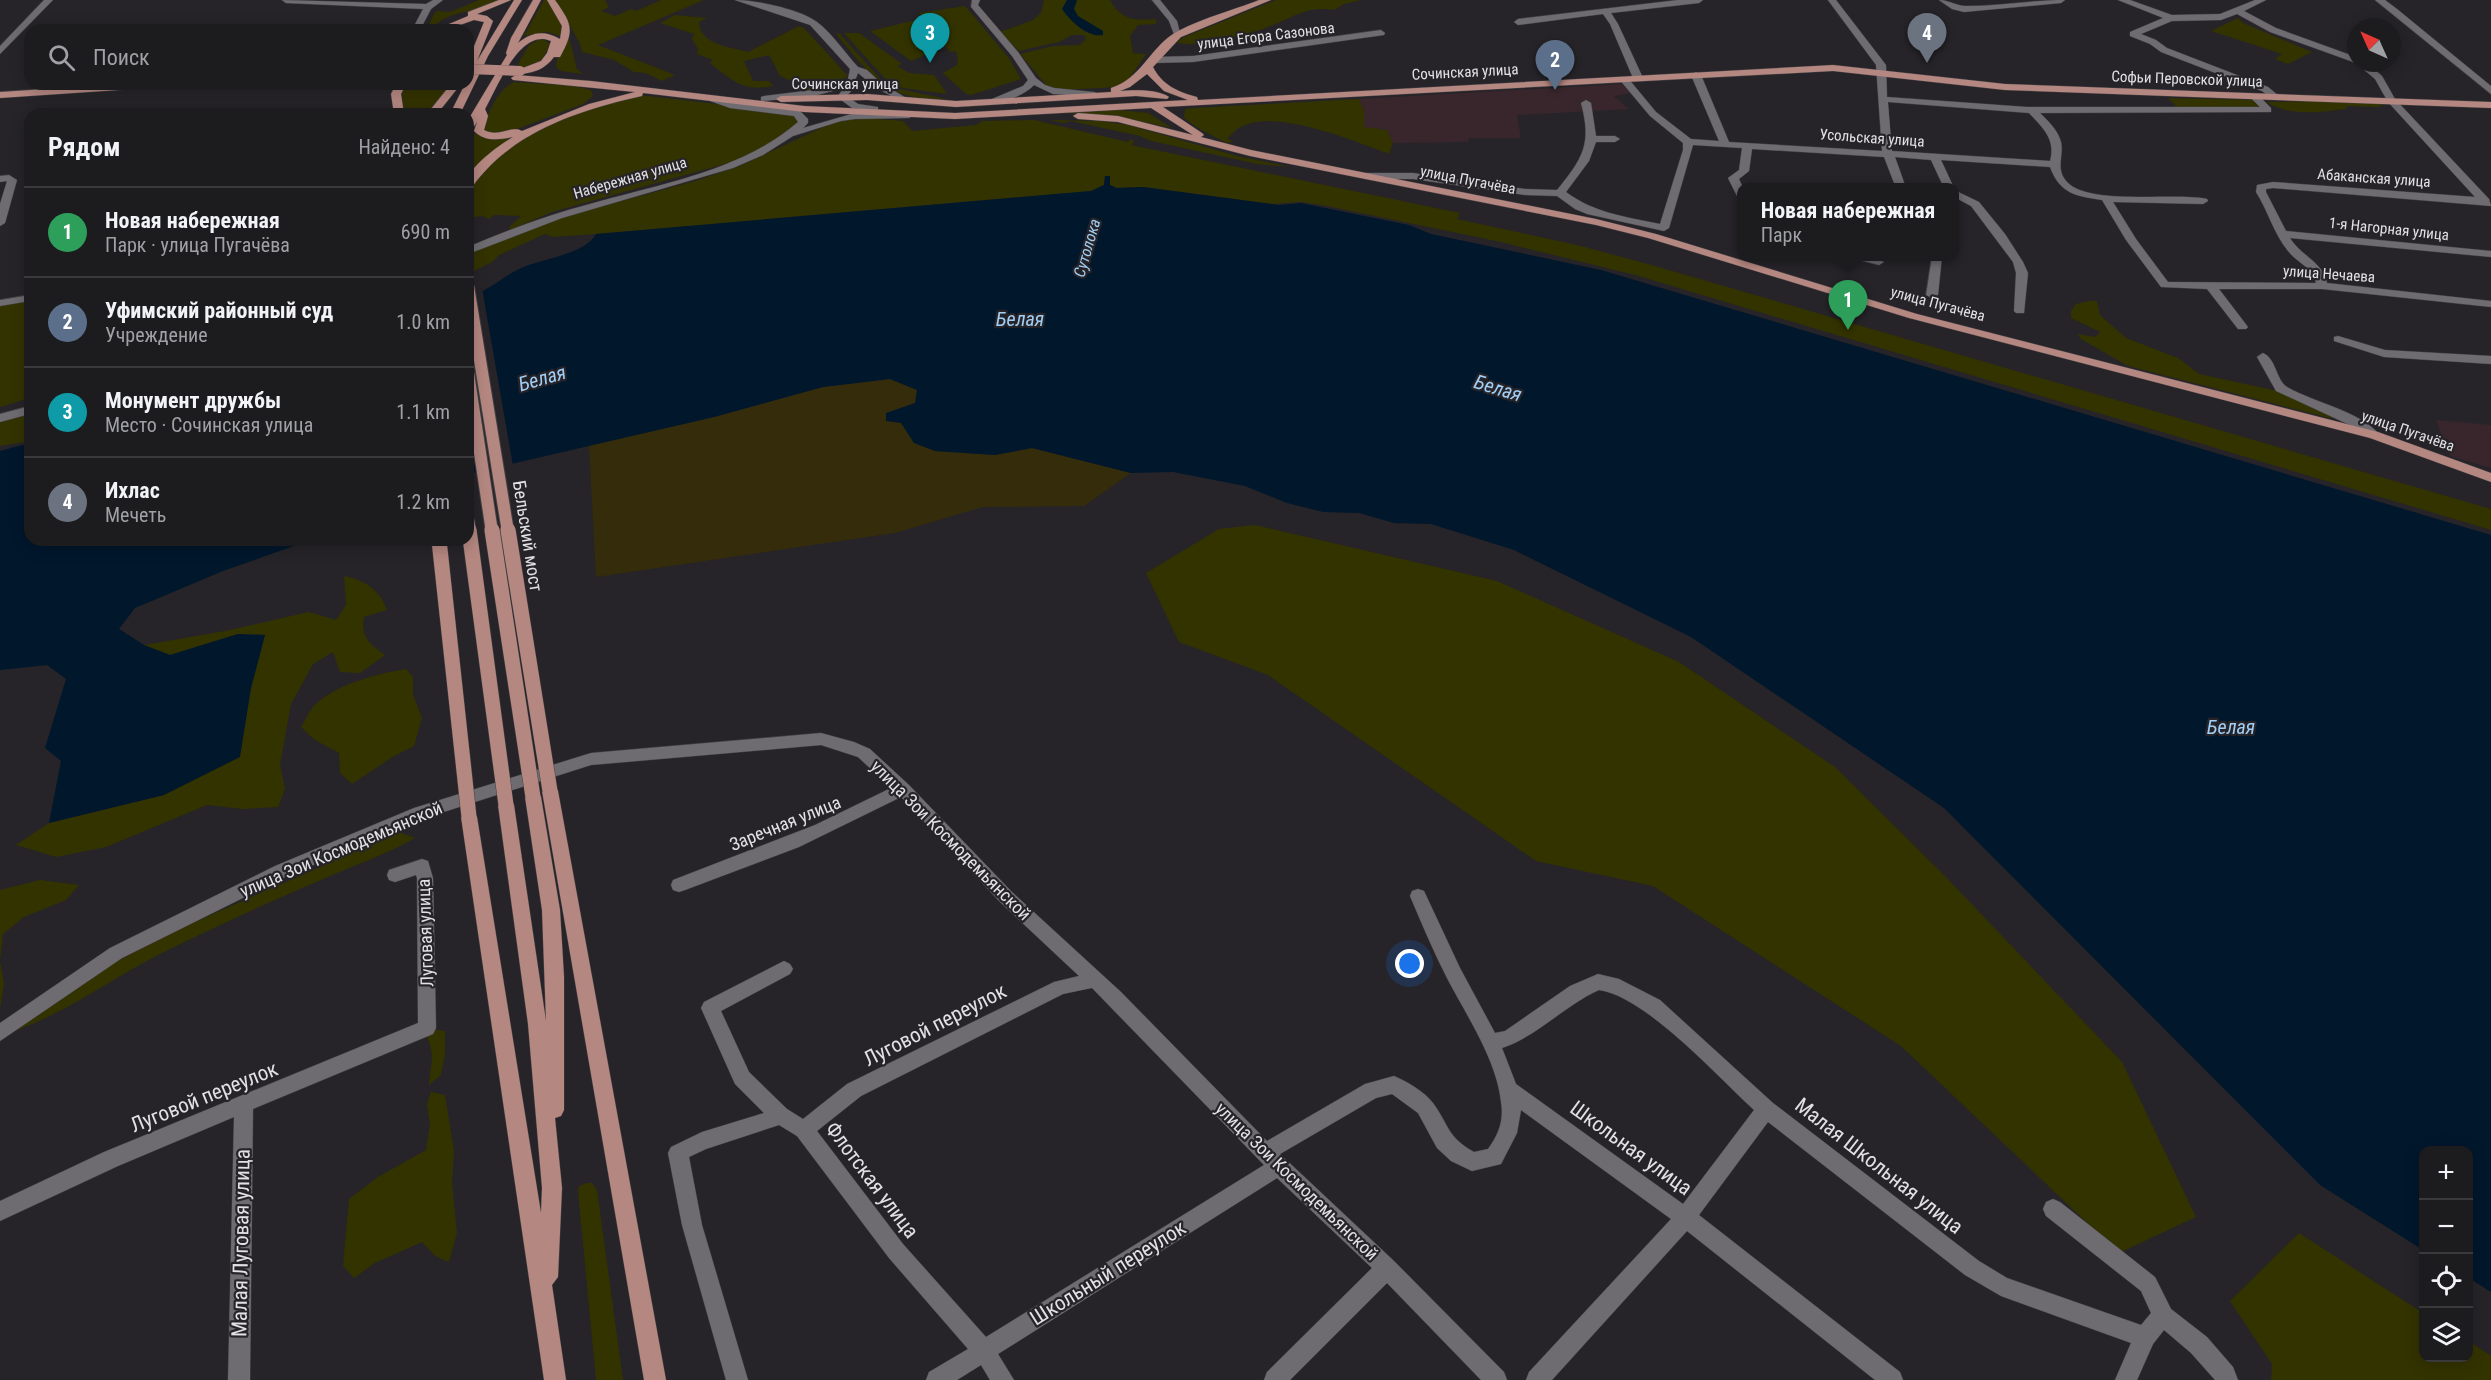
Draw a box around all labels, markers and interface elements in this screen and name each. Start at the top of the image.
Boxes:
pin: 3 [910,14,950,63]
pin: 4 [1908,14,1946,63]
north arrow [2347,18,2401,72]
street label: улица Егора Сазонова [1196,19,1336,53]
search box [24,24,474,90]
pin: 2 [1536,40,1574,90]
icon: search [45,41,78,74]
text: Поиск [93,45,150,70]
street label: Сочинская улица [1411,60,1519,84]
street label: Софьи Перовской улица [2111,67,2263,91]
street label: Сочинская улица [792,75,898,93]
street label: Усольская улица [1819,125,1925,151]
text: Рядом [48,132,120,162]
text: Найдено: 4 [358,135,450,159]
street label: Набережная улица [571,153,689,203]
street label: улица Пугачёва [1419,162,1517,198]
street label: Абаканская улица [2317,165,2431,191]
popup [1737,183,1959,261]
text: Новая набережная [1761,198,1935,223]
text: Новая набережная [105,208,280,233]
street label: 1-я Нагорная улица [2328,214,2450,244]
water label: Сутолока [1070,217,1104,279]
text: 1 [62,220,73,244]
text: 690 m [401,220,450,244]
text: Парк [1761,223,1802,247]
text: Парк · улица Пугачёва [105,233,290,257]
street label: улица Нечаева [2282,262,2376,286]
pin: 1 [1828,280,1868,330]
street label: улица Пугачёва [1889,283,1987,325]
text: Уфимский районный суд [105,298,333,323]
water label: Белая [996,307,1044,331]
text: 2 [62,310,73,334]
text: 1.0 km [396,310,450,334]
text: Учреждение [105,323,208,347]
water label: Белая [515,360,569,396]
water label: Белая [1471,369,1525,407]
text: Монумент дружбы [105,388,281,413]
text: 3 [62,400,73,424]
text: 1.1 km [396,400,450,424]
street label: улица Пугачёва [2359,407,2457,455]
text: Место · Сочинская улица [105,413,313,437]
text: Ихлас [105,478,160,503]
street label: Бельский мост [509,479,547,593]
text: 4 [62,490,73,514]
text: 1.2 km [396,490,450,514]
text: Мечеть [105,503,166,527]
water label: Белая [2207,715,2255,739]
street label: улица Зои Космодемьянской [867,756,1035,924]
street label: Заречная улица [726,791,844,855]
street label: улица Зои Космодемьянской [237,797,445,901]
street label: Луговая улица [413,879,437,987]
your location [1395,949,1424,978]
street label: Луговой переулок [860,979,1010,1071]
street label: Луговой переулок [127,1057,281,1137]
street label: Малая Школьная улица [1790,1093,1968,1239]
street label: Школьная улица [1565,1096,1697,1200]
street label: улица Зои Космодемьянской [1211,1098,1383,1264]
street label: Флотская улица [821,1117,923,1243]
map controls [2419,1146,2473,1362]
button: + [2419,1146,2473,1200]
street label: Малая Луговая улица [227,1149,255,1337]
button: − [2419,1200,2473,1254]
street label: Школьный переулок [1026,1215,1190,1331]
button: locate [2419,1254,2473,1308]
button: layers [2419,1308,2473,1362]

